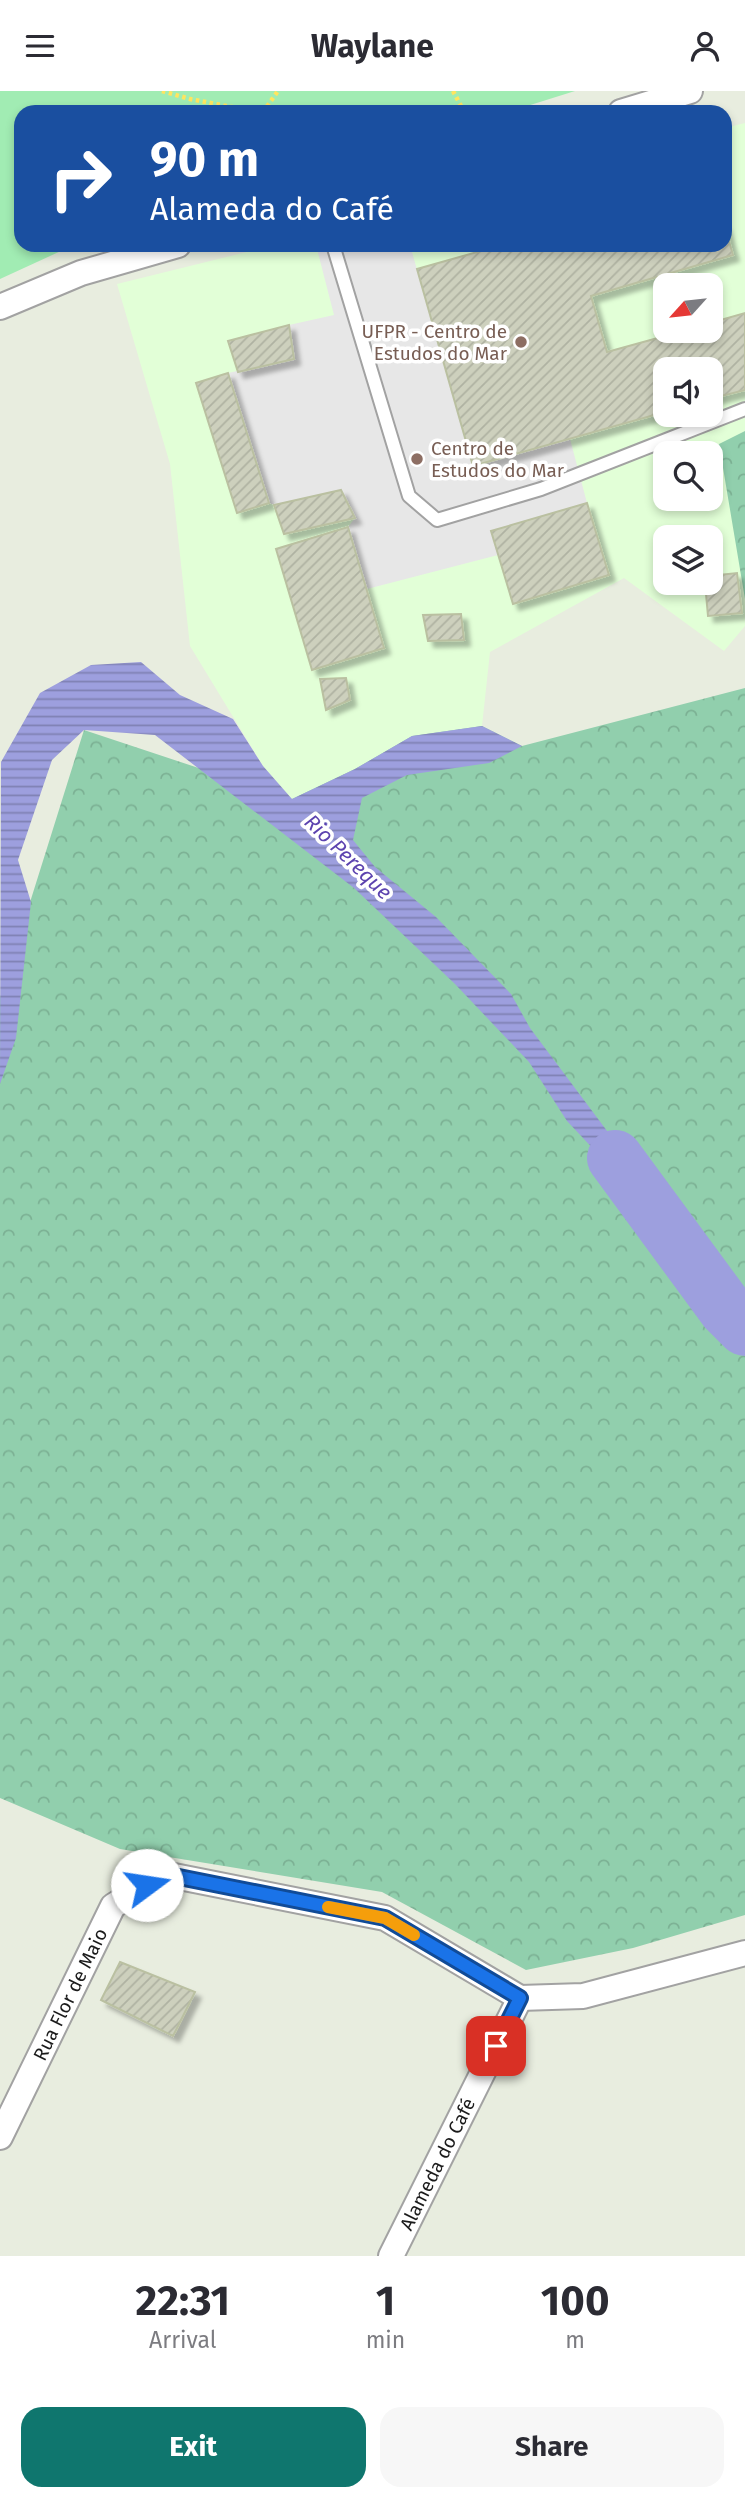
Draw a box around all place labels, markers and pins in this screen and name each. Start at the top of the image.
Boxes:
place label: UFPR - Centro de Estudos do Mar [362,320,508,365]
marker: UFPR - Centro de Estudos do Mar [513,334,529,350]
place label: Centro de Estudos do Mar [431,437,565,482]
marker: Centro de Estudos do Mar [409,451,425,467]
pin [466,2016,526,2076]

